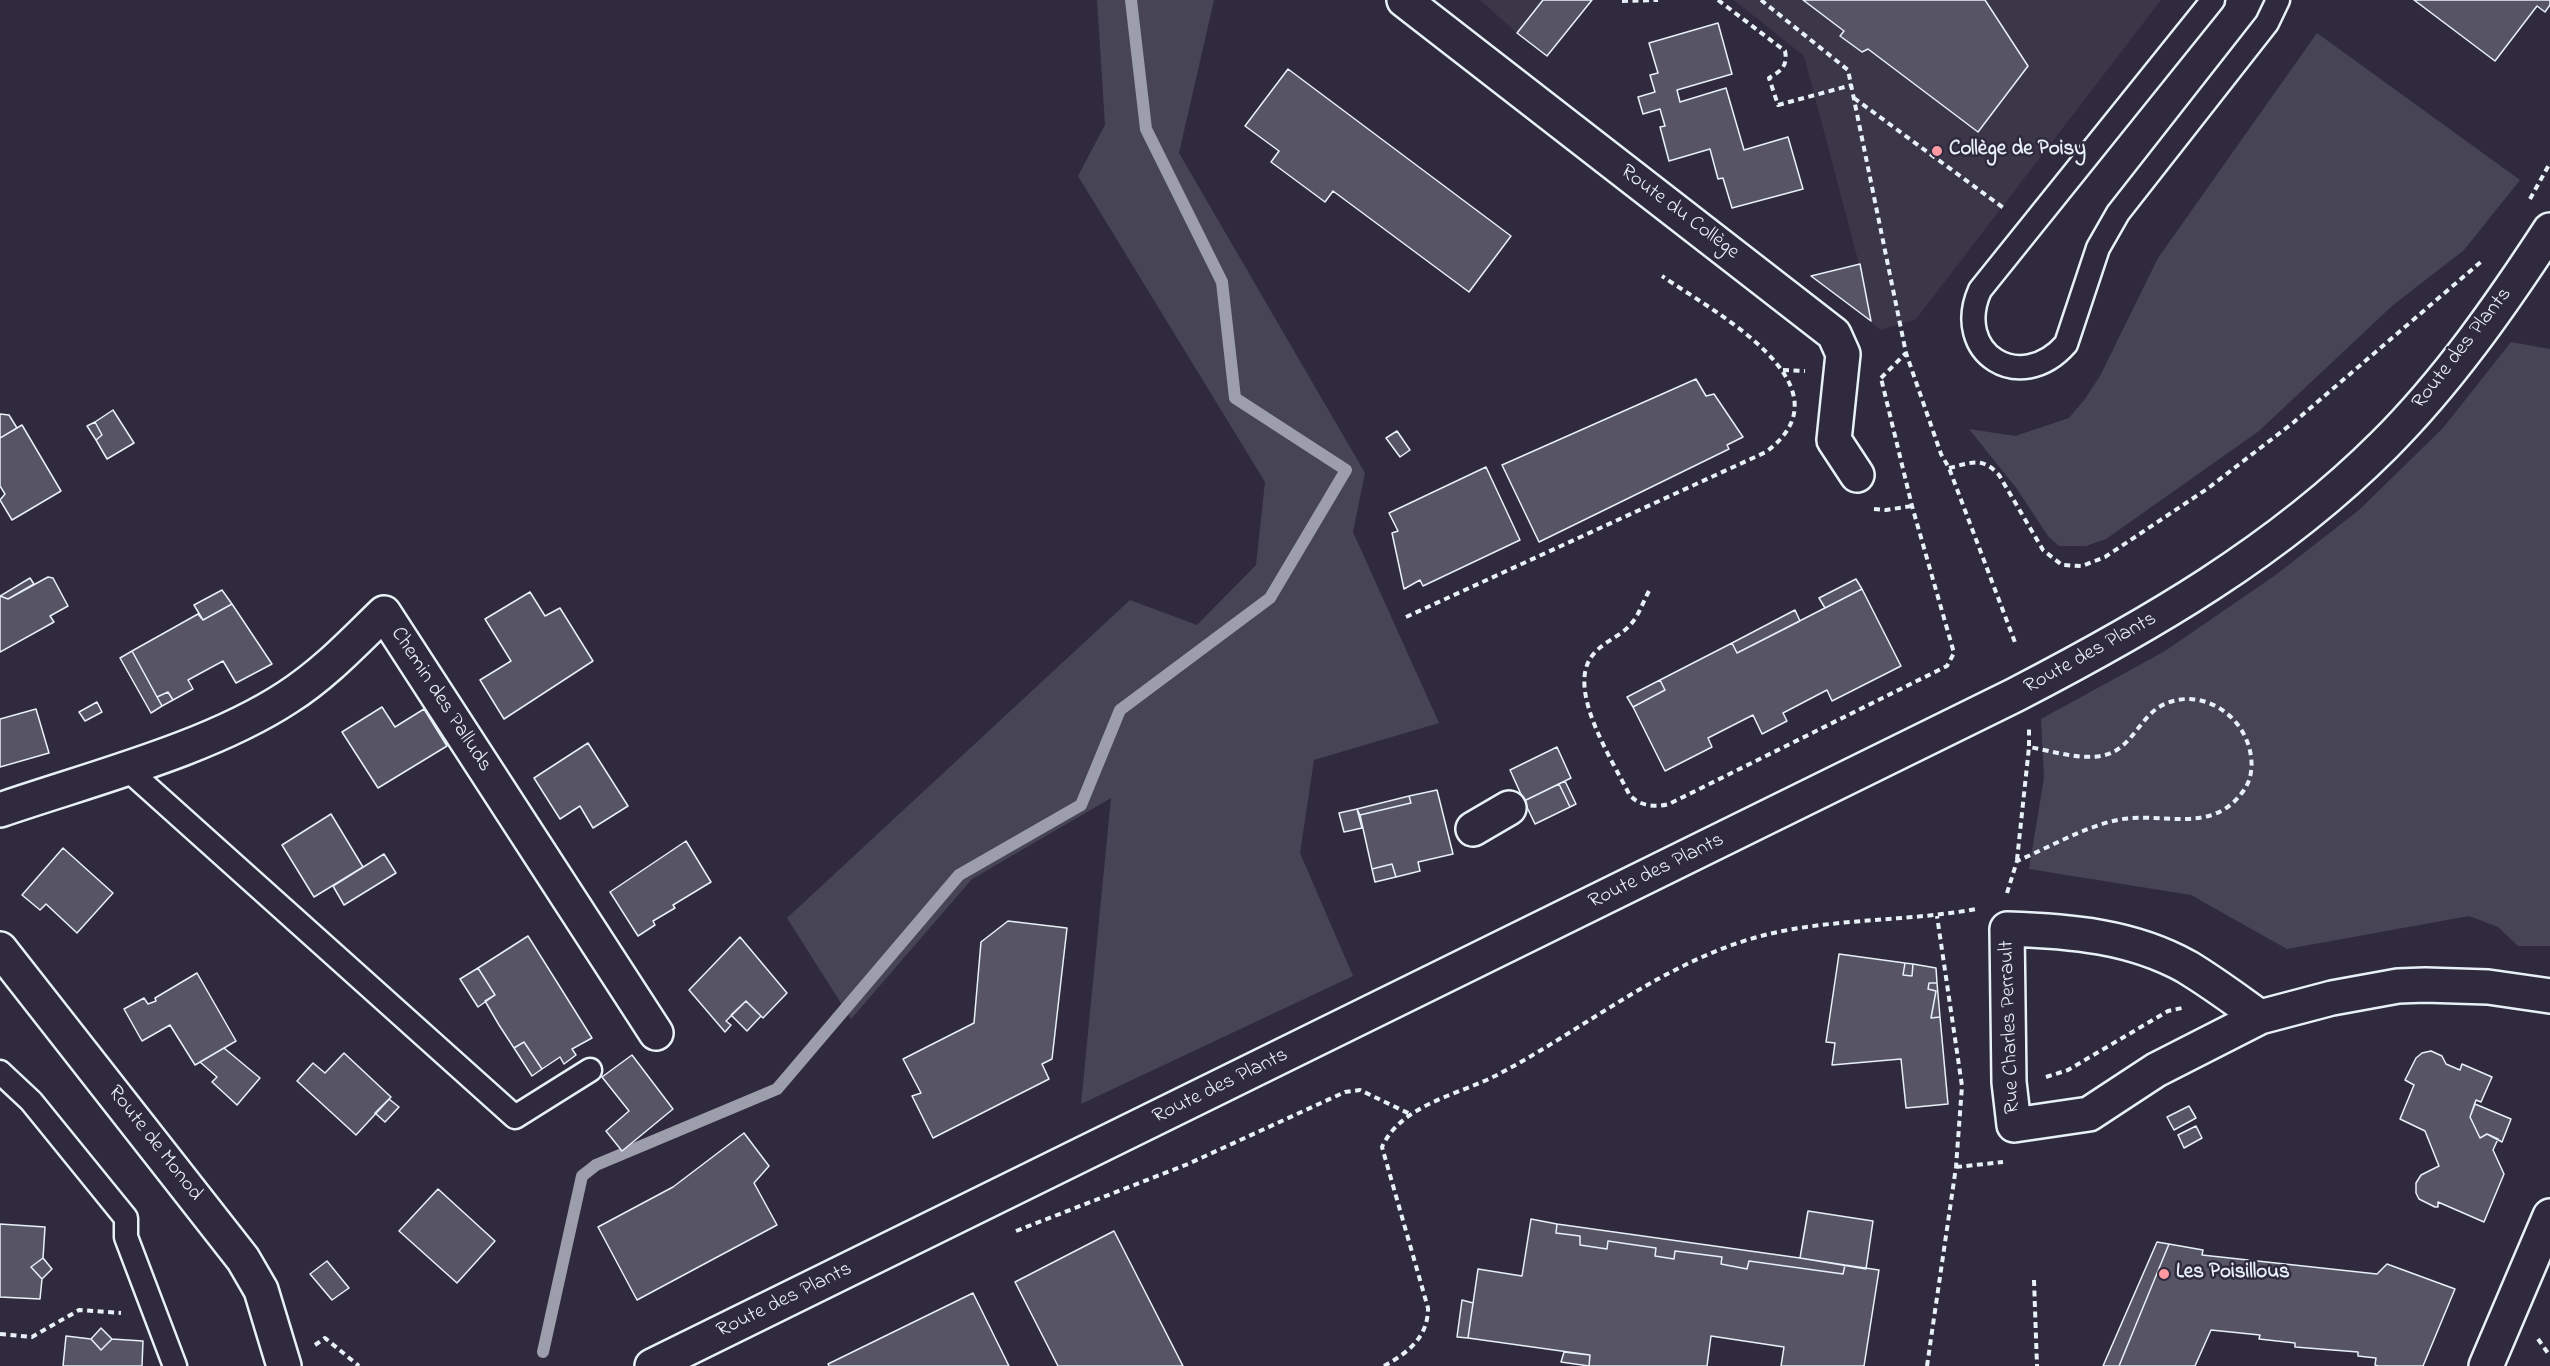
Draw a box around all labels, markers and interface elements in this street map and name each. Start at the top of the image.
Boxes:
place label: Collège de Poisy [1949,138,2086,164]
marker: Collège de Poisy [1930,144,1944,158]
street label: Route du Collège [1615,160,1743,266]
street label: Route des Plants [2408,283,2518,415]
street label: Route des Plants [2021,607,2161,701]
street label: Chemin des Palluds [384,623,496,777]
street label: Route des Plants [1585,828,1729,916]
street label: Rue Charles Perrault [1995,940,2027,1114]
street label: Route des Plants [1149,1043,1293,1131]
street label: Route de Monod [101,1081,207,1207]
street label: Route des Plants [713,1257,857,1345]
place label: Les Poisillous [2176,1261,2290,1287]
marker: Les Poisillous [2157,1267,2171,1281]

